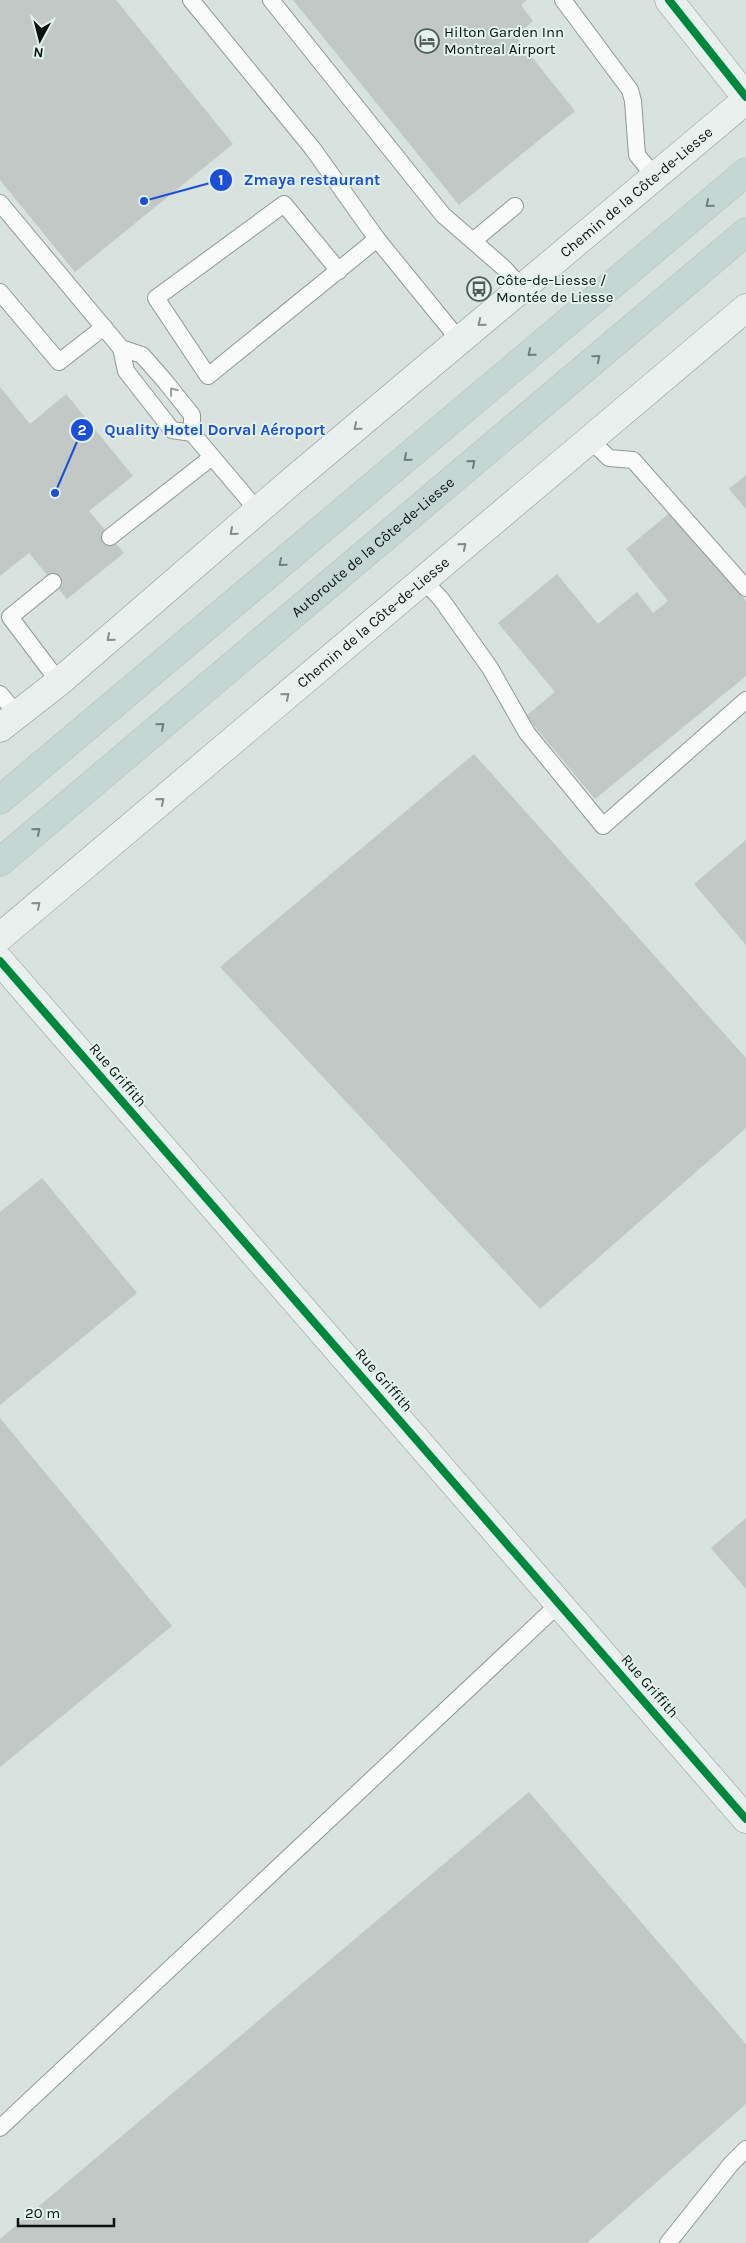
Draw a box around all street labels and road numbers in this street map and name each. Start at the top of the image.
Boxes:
street label: Chemin de la Côte-de-Liesse [556,123,716,261]
street label: Autoroute de la Côte-de-Liesse [288,473,458,621]
street label: Chemin de la Côte-de-Liesse [293,553,453,692]
street label: Rue Griffith [85,1039,151,1111]
street label: Rue Griffith [351,1344,417,1416]
street label: Rue Griffith [617,1650,683,1722]

